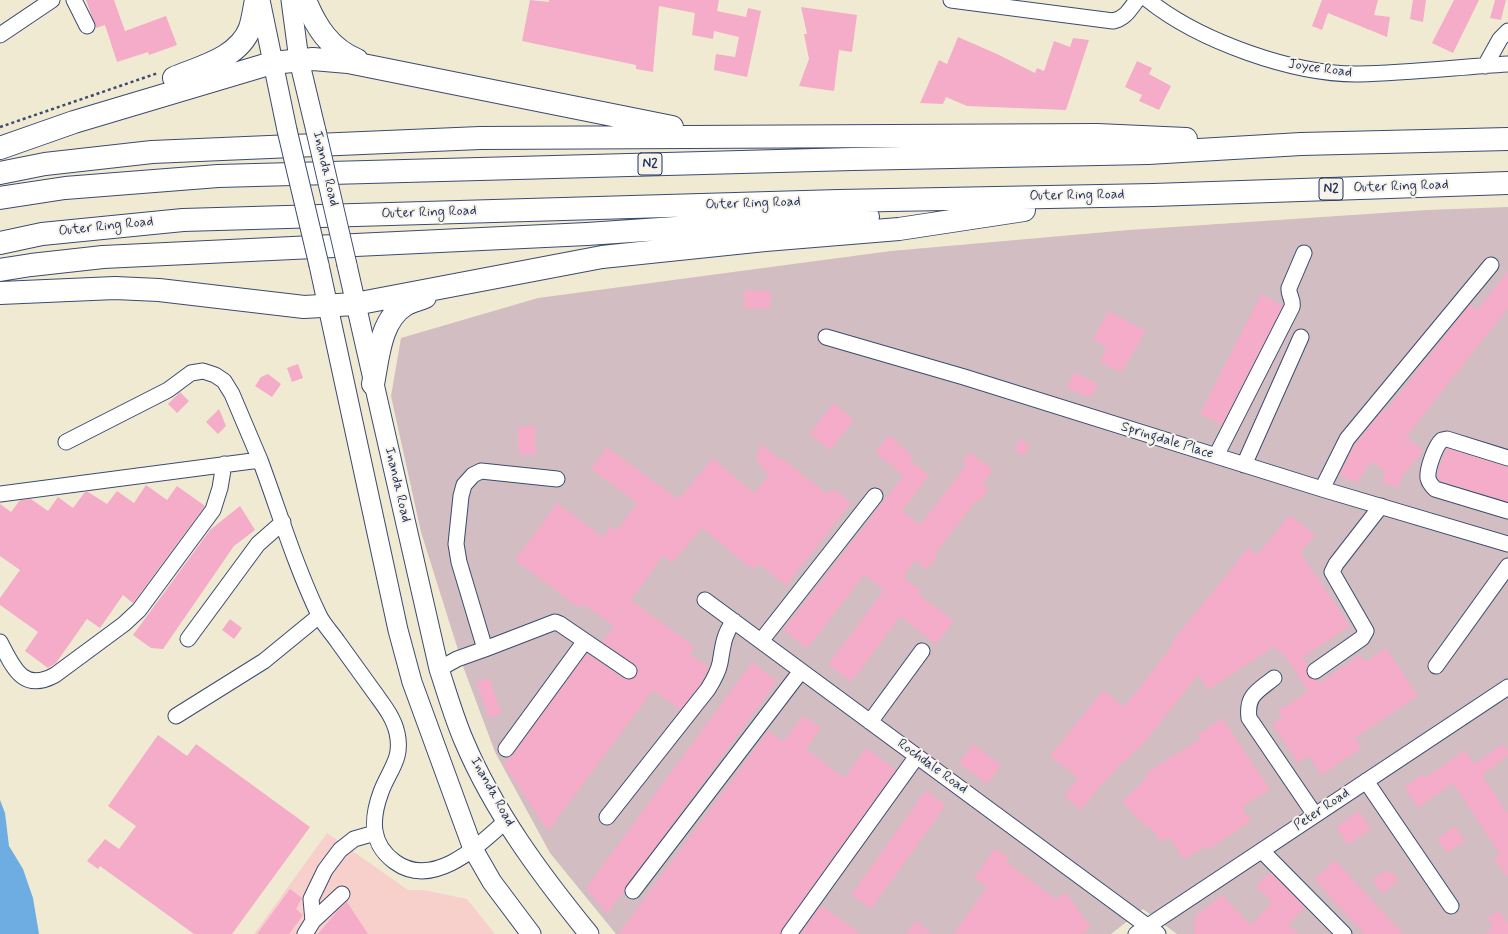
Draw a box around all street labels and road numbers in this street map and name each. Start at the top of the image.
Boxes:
street label: Joyce Road [1287,56,1353,82]
street label: Inanda Road [308,130,342,208]
road number: N2 [638,153,662,175]
street label: Outer Ring Road [1353,177,1449,197]
road number: N2 [1319,178,1343,200]
street label: Outer Ring Road [1029,187,1125,205]
street label: Outer Ring Road [705,194,801,214]
street label: Outer Ring Road [381,203,477,223]
street label: Outer Ring Road [58,214,154,240]
street label: Springdale Place [1119,419,1215,463]
street label: Inanda Road [380,446,414,524]
street label: Rochdale Road [893,736,971,798]
street label: Inanda Road [466,754,518,830]
street label: Peter Road [1291,785,1353,835]

